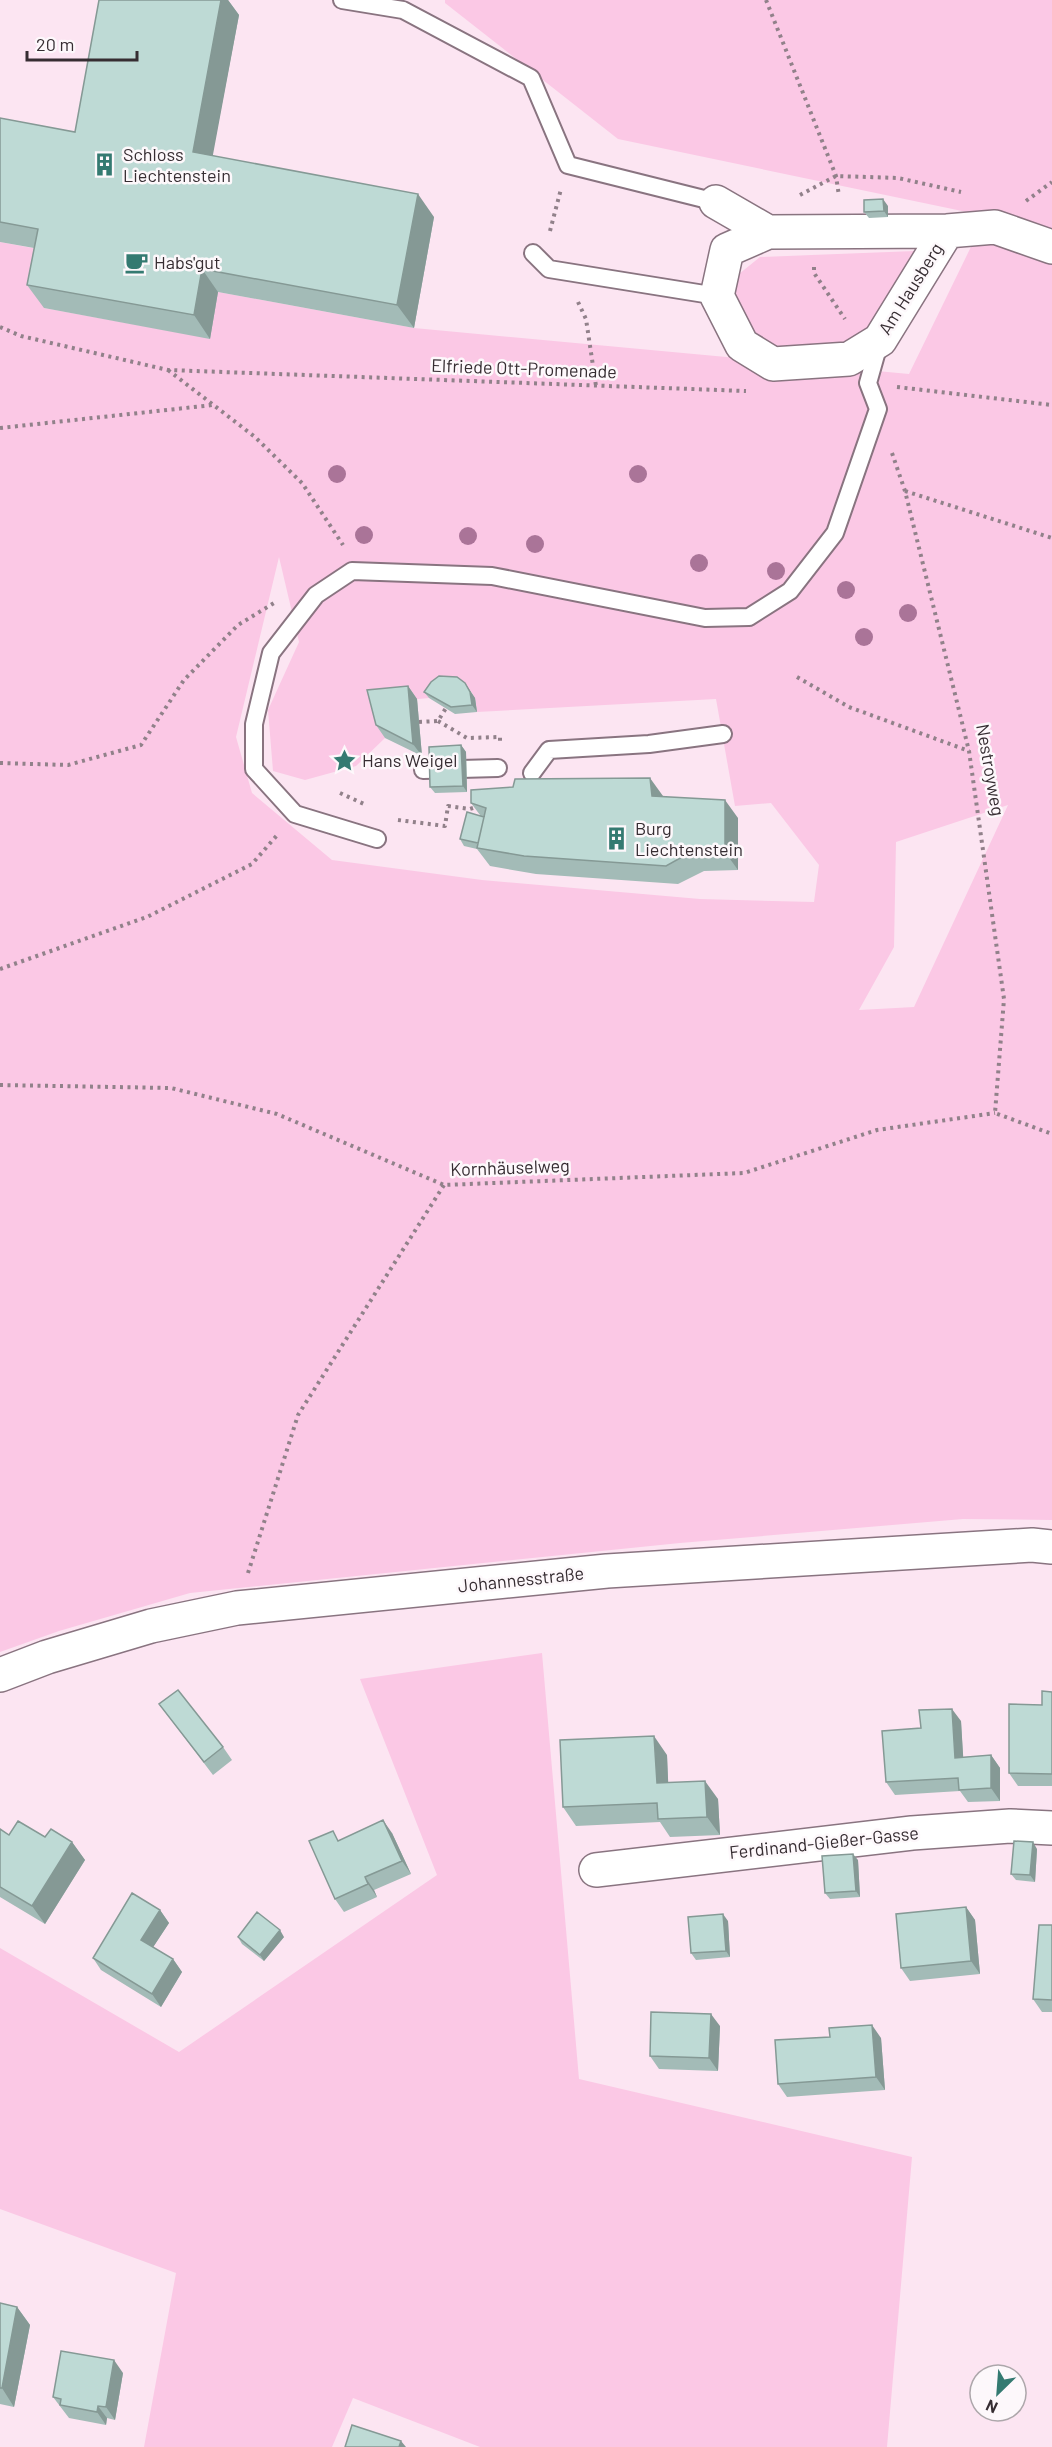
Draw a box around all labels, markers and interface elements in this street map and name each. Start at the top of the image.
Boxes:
scale bar [27,24,136,62]
text: 20 m [36,33,74,55]
place label: Schloss Liechtenstein [123,143,231,186]
building icon: Schloss Liechtenstein [92,152,118,178]
street label: Am Hausberg [873,239,947,338]
cafe icon: Habs'gut [123,250,149,276]
place label: Habs'gut [154,251,221,273]
street label: Elfriede Ott-Promenade [431,354,617,382]
street label: Nestroyweg [972,722,1010,817]
place icon: Hans Weigel [331,748,357,774]
place label: Hans Weigel [362,749,457,771]
place label: Burg Liechtenstein [635,817,743,860]
building icon: Burg Liechtenstein [604,826,630,852]
street label: Kornhäuselweg [450,1154,570,1180]
street label: Johannesstraße [457,1561,585,1597]
street label: Ferdinand-Gießer-Gasse [728,1821,920,1863]
north arrow [968,2363,1028,2423]
text: N [983,2396,1000,2418]

